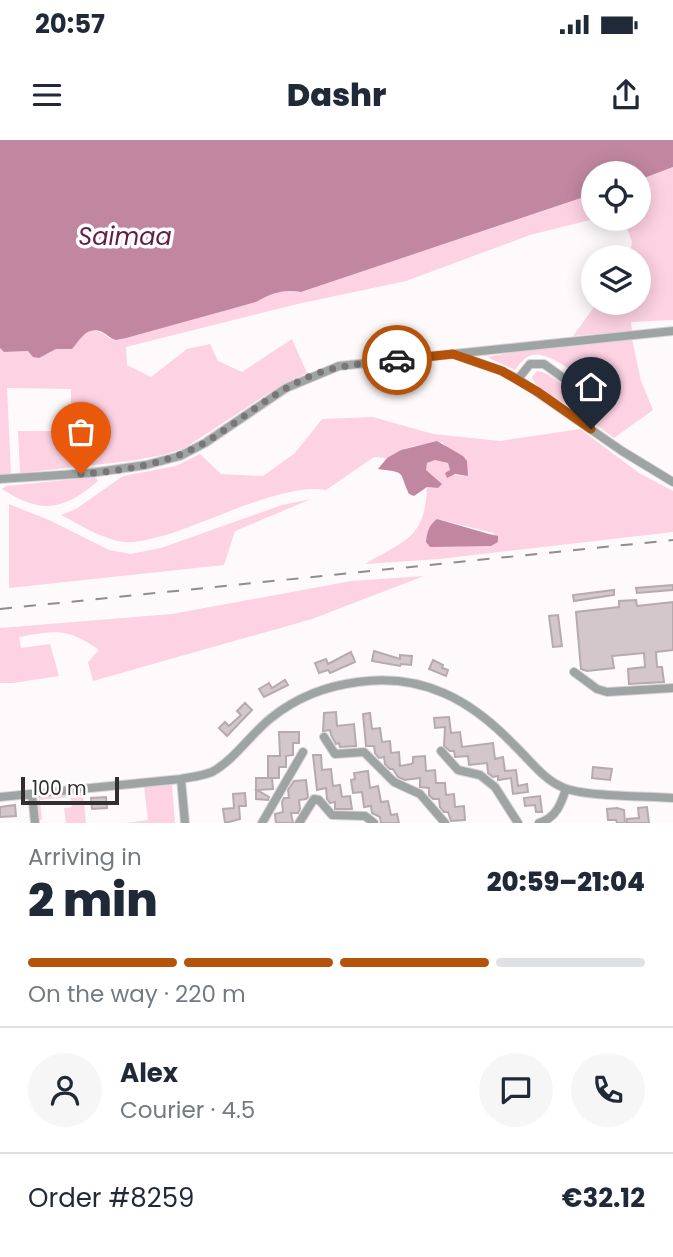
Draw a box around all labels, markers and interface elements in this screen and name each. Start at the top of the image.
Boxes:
text: 20:57 [35,6,105,42]
text: Dashr [287,72,386,117]
icon: menu [28,76,66,114]
icon: share [607,76,645,114]
map controls [581,161,651,315]
button: locate [581,161,651,231]
water label: Saimaa [78,220,172,253]
button: layers [581,245,651,315]
courier [362,325,432,395]
icon: car [378,341,416,379]
pin [561,357,621,429]
icon: home [572,368,610,406]
pin [51,402,111,474]
icon: bag [62,413,100,451]
scale bar [21,774,119,806]
text: 100 m [32,775,87,802]
text: Arriving in [28,841,142,873]
text: 20:59–21:04 [487,864,645,900]
text: 2 min [28,868,158,932]
text: On the way · 220 m [28,978,246,1010]
button: person [28,1053,102,1127]
button: chat [479,1053,553,1127]
button: phone [571,1053,645,1127]
text: Alex [120,1055,178,1091]
text: Courier · 4.5 [120,1094,255,1126]
text: Order #8259 [28,1180,194,1216]
text: €32.12 [562,1180,645,1216]

